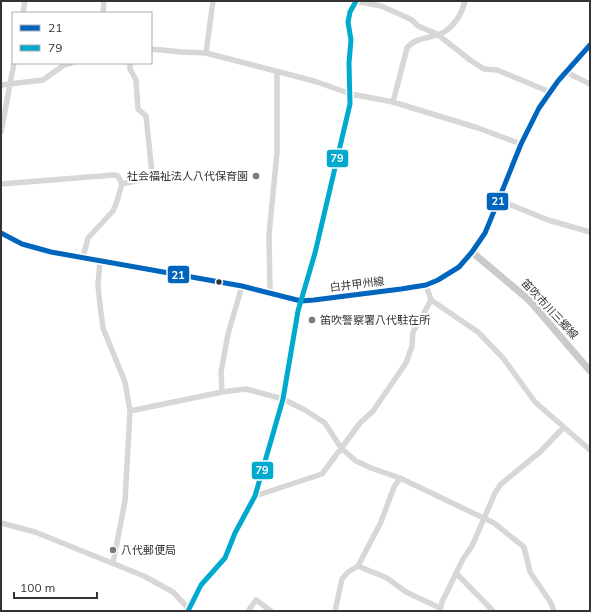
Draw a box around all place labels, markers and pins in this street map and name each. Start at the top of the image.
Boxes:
place label: 社会福祉法人八代保育園 [127,169,248,183]
marker: 社会福祉法人八代保育園 [251,171,261,181]
unlabelled marker [214,277,224,287]
place label: 笛吹警察署八代駐在所 [320,313,431,327]
marker: 笛吹警察署八代駐在所 [307,315,317,325]
place label: 八代郵便局 [121,543,176,557]
marker: 八代郵便局 [108,545,118,555]

